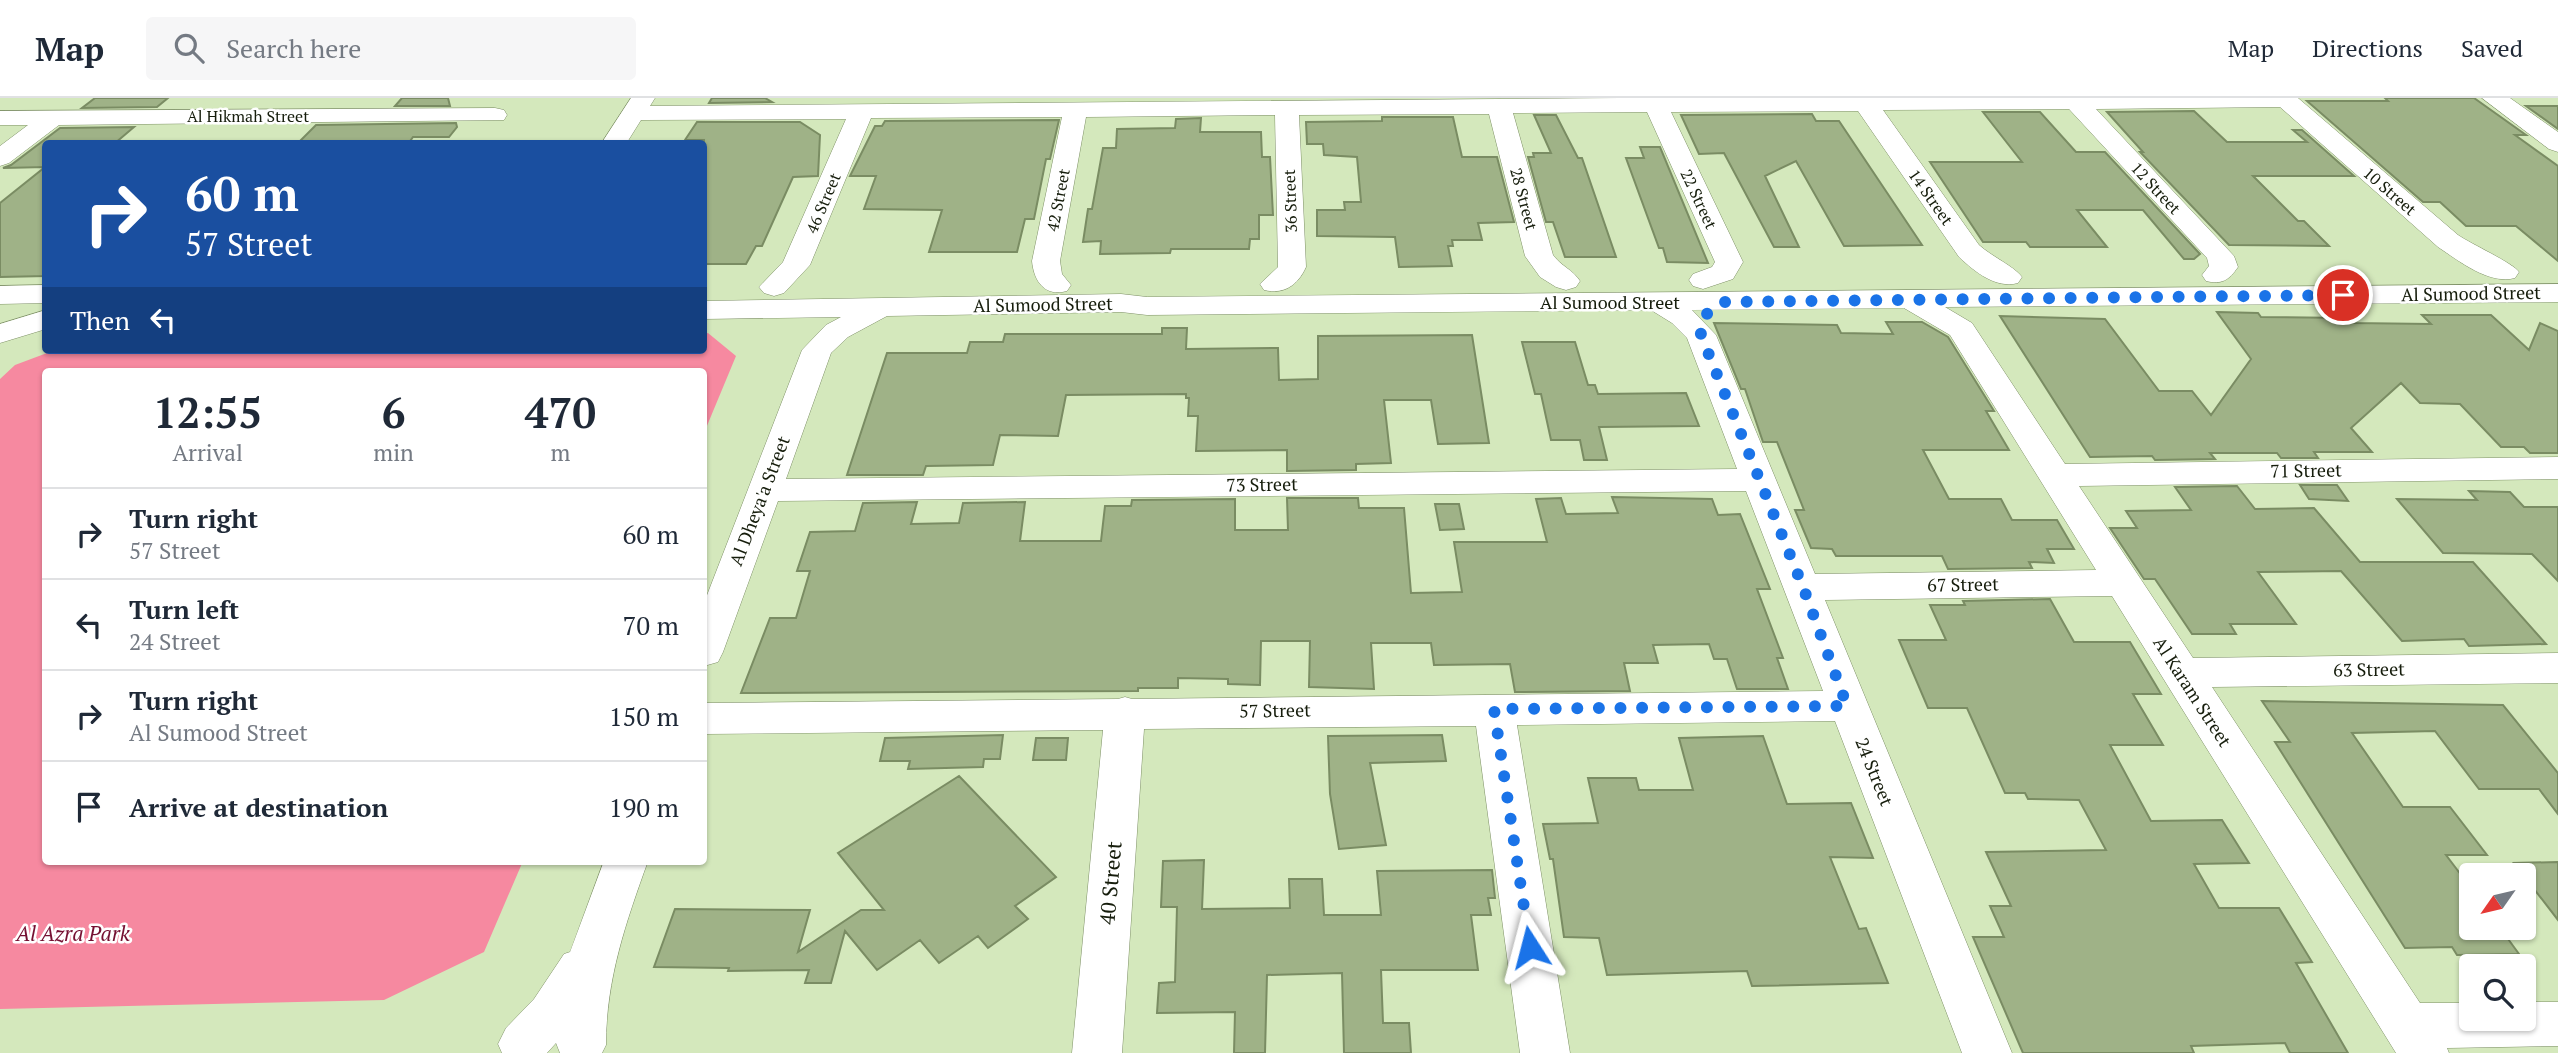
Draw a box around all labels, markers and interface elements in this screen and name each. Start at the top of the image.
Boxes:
search box [146,17,636,80]
text: Map [35,27,104,70]
icon: search [170,29,208,67]
text: Search here [226,31,361,65]
text: Map [2228,32,2274,64]
text: Directions [2312,32,2423,64]
text: Saved [2461,32,2523,64]
street label: Al Hikmah Street [187,105,309,127]
street label: 12 Street [2126,157,2186,219]
text: 60 m [185,160,299,225]
street label: 10 Street [2359,162,2421,220]
street label: 28 Street [1505,165,1543,233]
street label: 14 Street [1904,165,1958,229]
street label: 22 Street [1676,166,1722,233]
street label: 42 Street [1041,167,1075,233]
icon: right [70,168,161,259]
street label: 46 Street [800,169,846,237]
street label: 36 Street [1278,169,1302,233]
text: 57 Street [185,223,312,265]
pin [2313,265,2373,325]
icon: arrive [2324,276,2362,314]
street label: Al Sumood Street [2401,280,2541,306]
street label: Al Sumood Street [1540,290,1680,314]
street label: Al Sumood Street [973,291,1113,317]
icon: left [144,301,182,339]
text: Then [70,303,130,337]
text: 12:55 [153,384,262,440]
text: 6 [382,384,405,440]
text: 470 [525,384,596,440]
street label: Al Dheya'a Street [723,432,795,569]
text: Arrival [172,437,243,468]
text: min [373,437,414,468]
text: m [550,437,570,468]
street label: 71 Street [2270,457,2342,483]
street label: 73 Street [1226,471,1298,497]
text: Turn right [129,501,258,535]
icon: right [70,515,108,553]
text: 60 m [623,517,679,551]
text: 57 Street [129,535,220,566]
street label: 67 Street [1927,571,1999,597]
text: Turn left [129,592,239,626]
icon: left [70,606,108,644]
text: 70 m [623,608,679,642]
text: 24 Street [129,626,220,657]
street label: Al Karam Street [2148,632,2238,751]
street label: 63 Street [2333,656,2405,682]
text: Turn right [129,683,258,717]
icon: right [70,697,108,735]
street label: 57 Street [1239,697,1311,723]
text: 150 m [609,699,679,733]
text: Al Sumood Street [129,717,308,748]
street label: 24 Street [1850,734,1900,810]
icon: arrive [70,788,108,826]
text: Arrive at destination [129,790,388,824]
text: 190 m [609,790,679,824]
street label: 40 Street [1092,840,1128,926]
north arrow [2459,863,2536,940]
map controls [2459,863,2536,1031]
position arrow [1493,910,1567,984]
park label: Al Azra Park [14,919,131,947]
button: search [2459,954,2536,1031]

